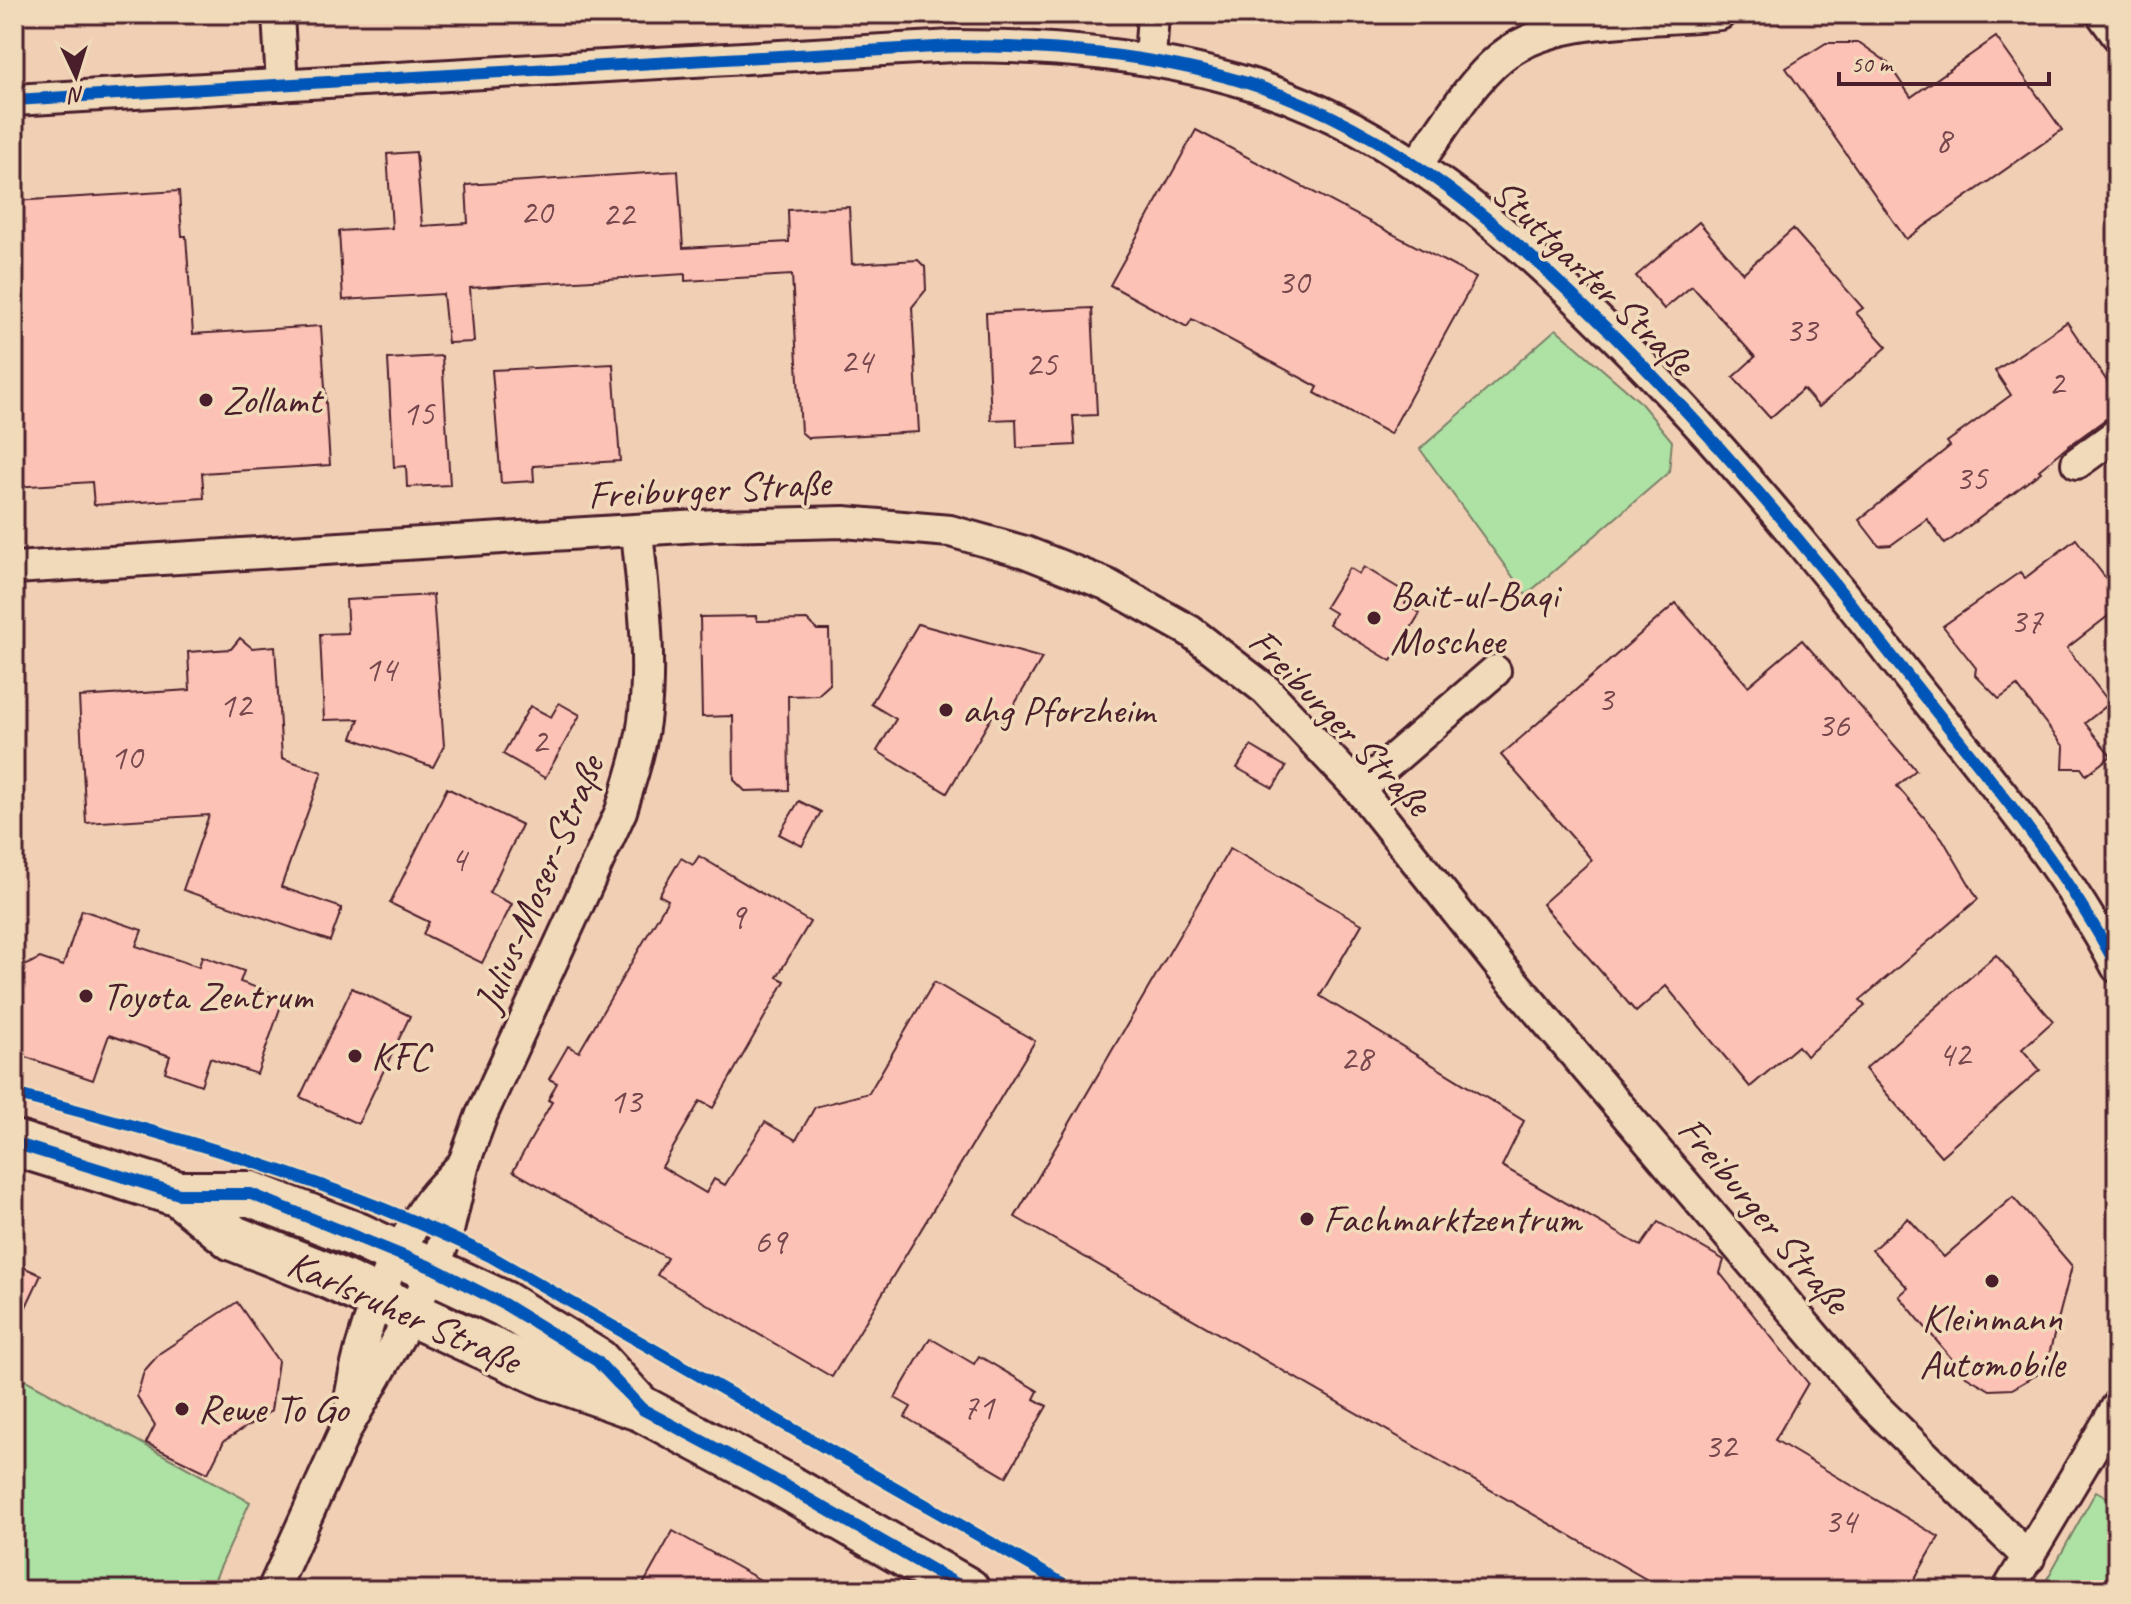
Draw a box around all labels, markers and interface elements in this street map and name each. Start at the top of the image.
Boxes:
north arrow [36,36,116,116]
scale bar [1839,36,2049,86]
text: 50 m [1851,49,1894,79]
text: N [66,81,85,110]
house number: 8 [1935,117,1955,163]
street label: Stuttgarter Straße [1481,168,1707,388]
house number: 20 [520,189,555,235]
house number: 22 [602,191,637,237]
house number: 30 [1277,259,1312,305]
house number: 33 [1785,307,1820,353]
house number: 24 [840,338,876,384]
house number: 25 [1025,341,1059,387]
house number: 2 [2048,360,2067,406]
place label: Zollamt [222,375,325,425]
house number: 15 [402,390,436,436]
marker: Zollamt [197,391,215,409]
house number: 35 [1955,455,1989,501]
street label: Freiburger Straße [587,458,834,520]
place label: Bait-ul-Baqi Moschee [1390,570,1562,666]
house number: 37 [2010,598,2044,644]
marker: Bait-ul-Baqi Moschee [1365,609,1383,627]
street label: Freiburger Straße [1238,617,1444,829]
house number: 14 [364,646,400,692]
house number: 3 [1597,676,1616,722]
house number: 12 [219,682,254,728]
place label: ahg Pforzheim [962,685,1158,735]
marker: ahg Pforzheim [937,701,955,719]
house number: 36 [1817,702,1851,748]
house number: 2 [531,718,550,764]
house number: 10 [110,734,145,780]
street label: Julius-Moser-Straße [462,746,617,1022]
house number: 4 [450,836,470,882]
house number: 9 [729,893,748,939]
place label: Toyota Zentrum [102,971,314,1021]
marker: Toyota Zentrum [77,987,95,1005]
place label: KFC [371,1031,434,1081]
house number: 42 [1938,1031,1973,1077]
house number: 28 [1340,1035,1376,1081]
marker: KFC [346,1047,364,1065]
house number: 13 [609,1078,644,1124]
street label: Freiburger Straße [1667,1106,1863,1326]
place label: Fachmarktzentrum [1323,1194,1584,1244]
marker: Fachmarktzentrum [1298,1210,1316,1228]
house number: 69 [754,1218,789,1264]
street label: Karlsruher Straße [280,1238,531,1387]
marker: Kleinmann Automobile [1983,1272,2001,1290]
place label: Kleinmann Automobile [1919,1293,2068,1389]
place label: Rewe To Go [198,1384,350,1434]
house number: 71 [962,1384,996,1430]
marker: Rewe To Go [173,1400,191,1418]
house number: 32 [1704,1423,1739,1469]
house number: 34 [1824,1498,1860,1544]

